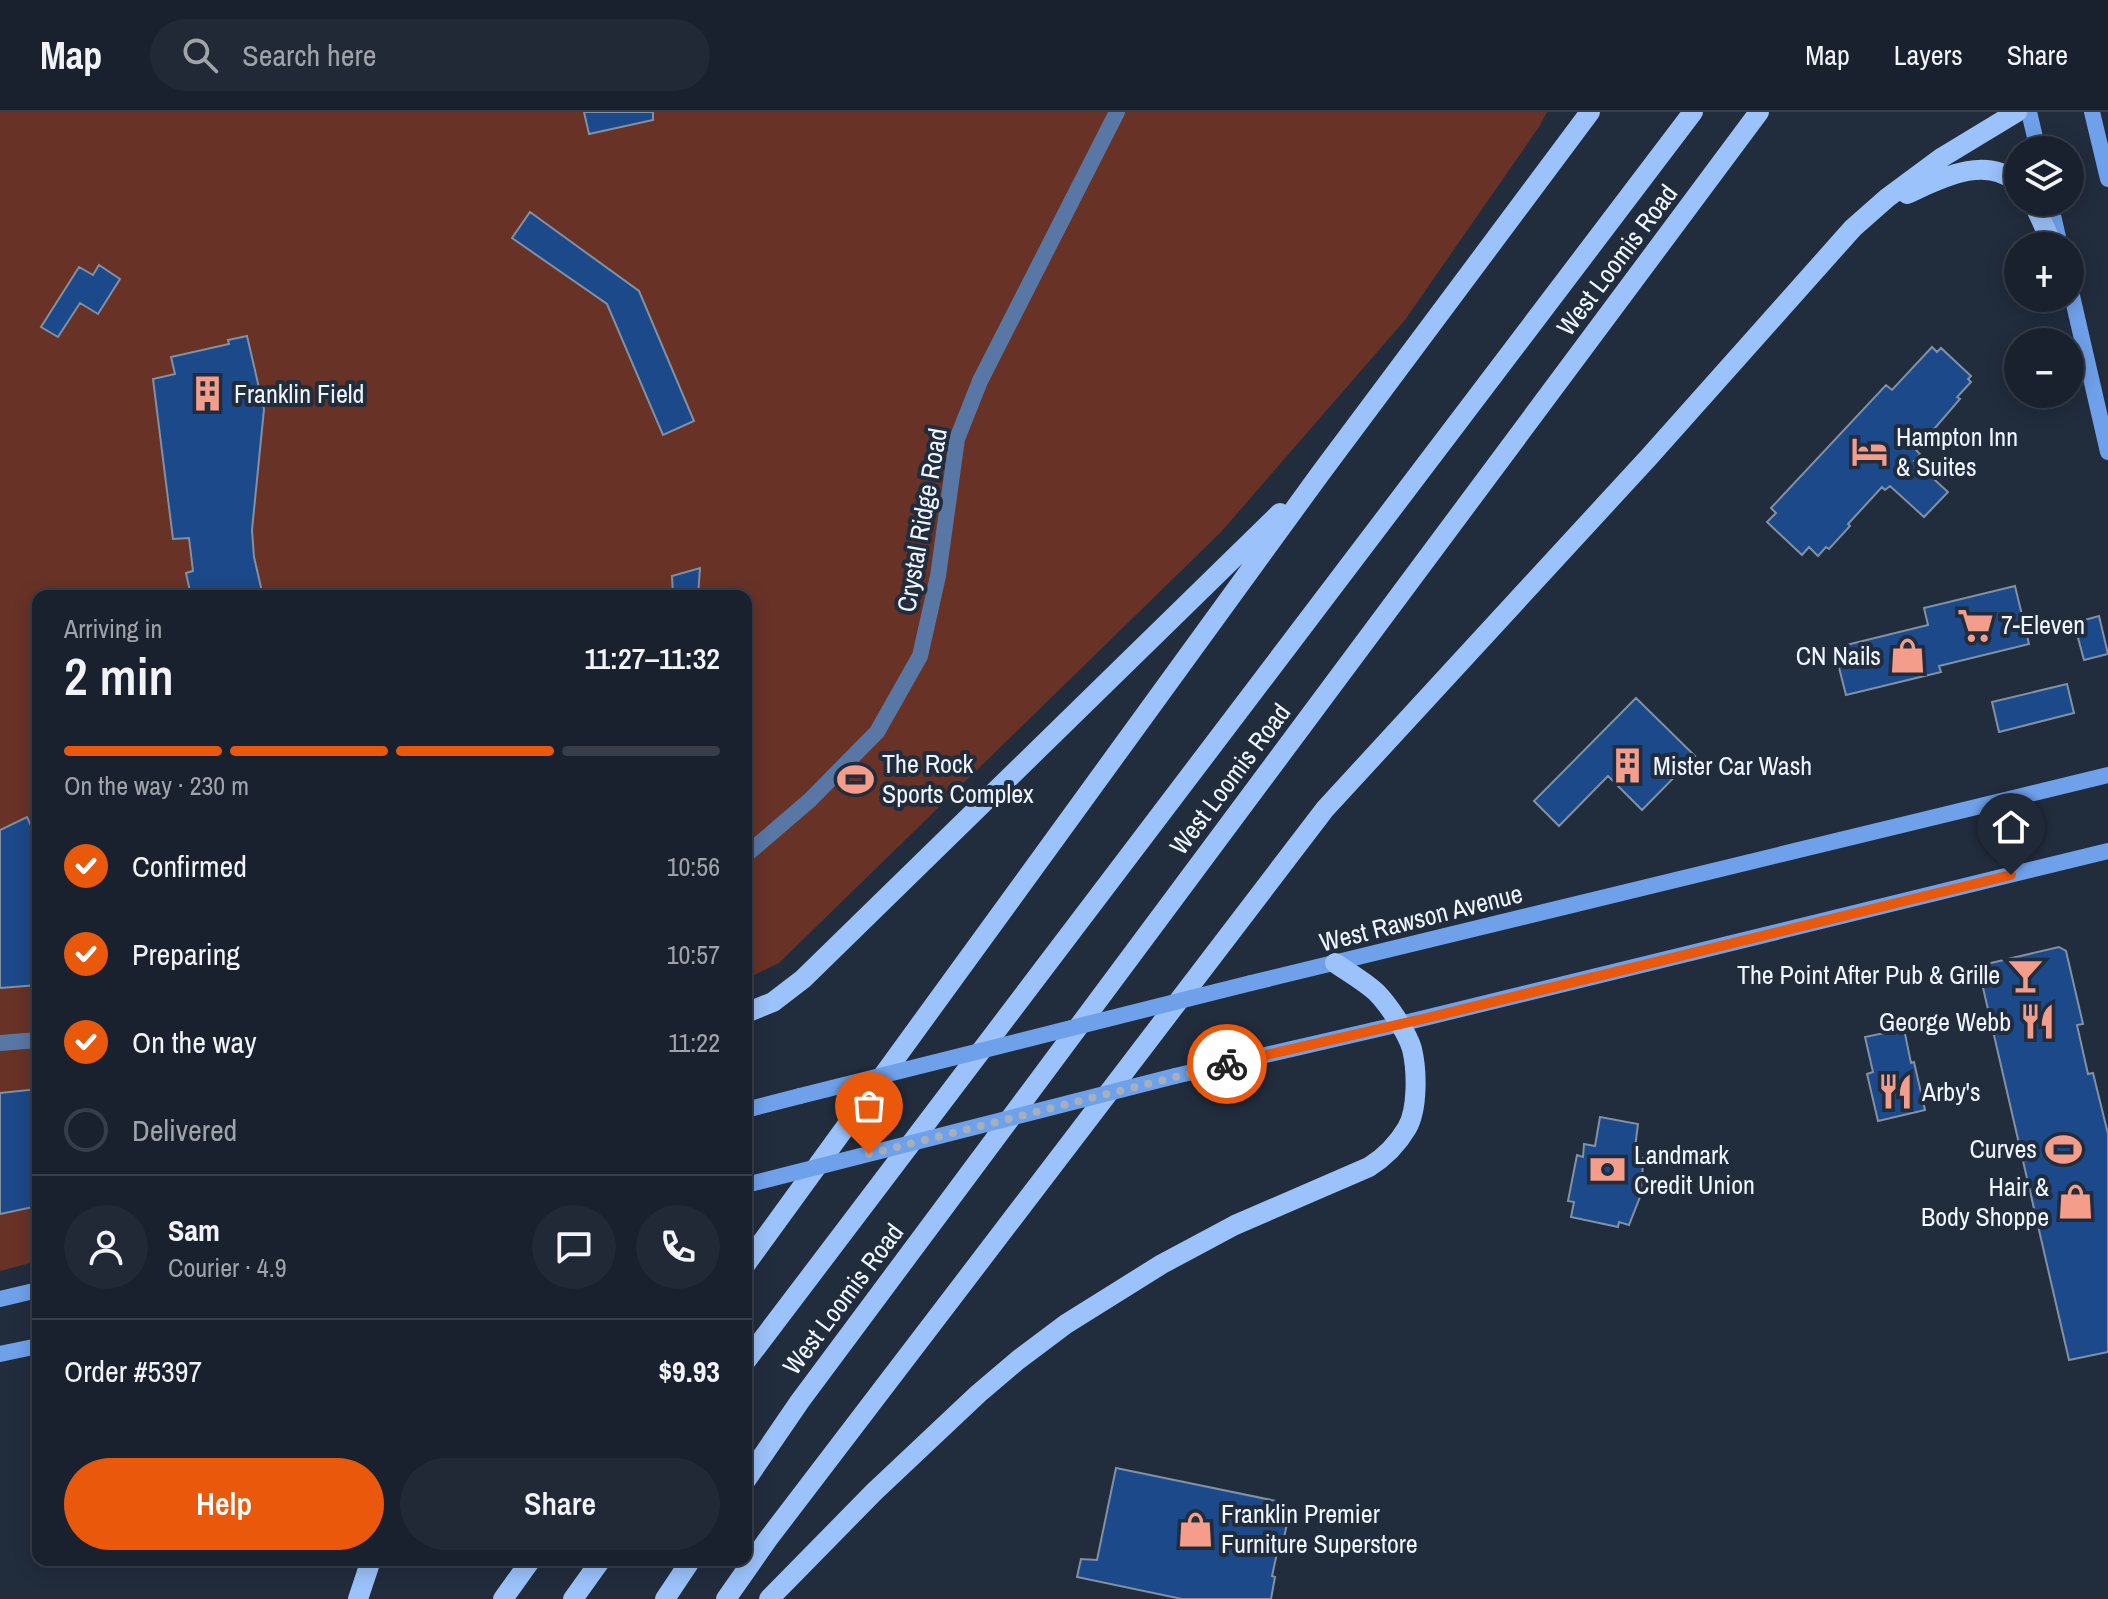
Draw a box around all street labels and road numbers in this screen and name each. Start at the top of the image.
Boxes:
street label: West Loomis Road [1548,177,1685,342]
street label: Crystal Ridge Road [888,425,955,615]
street label: West Loomis Road [1161,696,1298,861]
street label: West Rawson Avenue [1316,875,1526,960]
street label: West Loomis Road [774,1216,911,1381]

